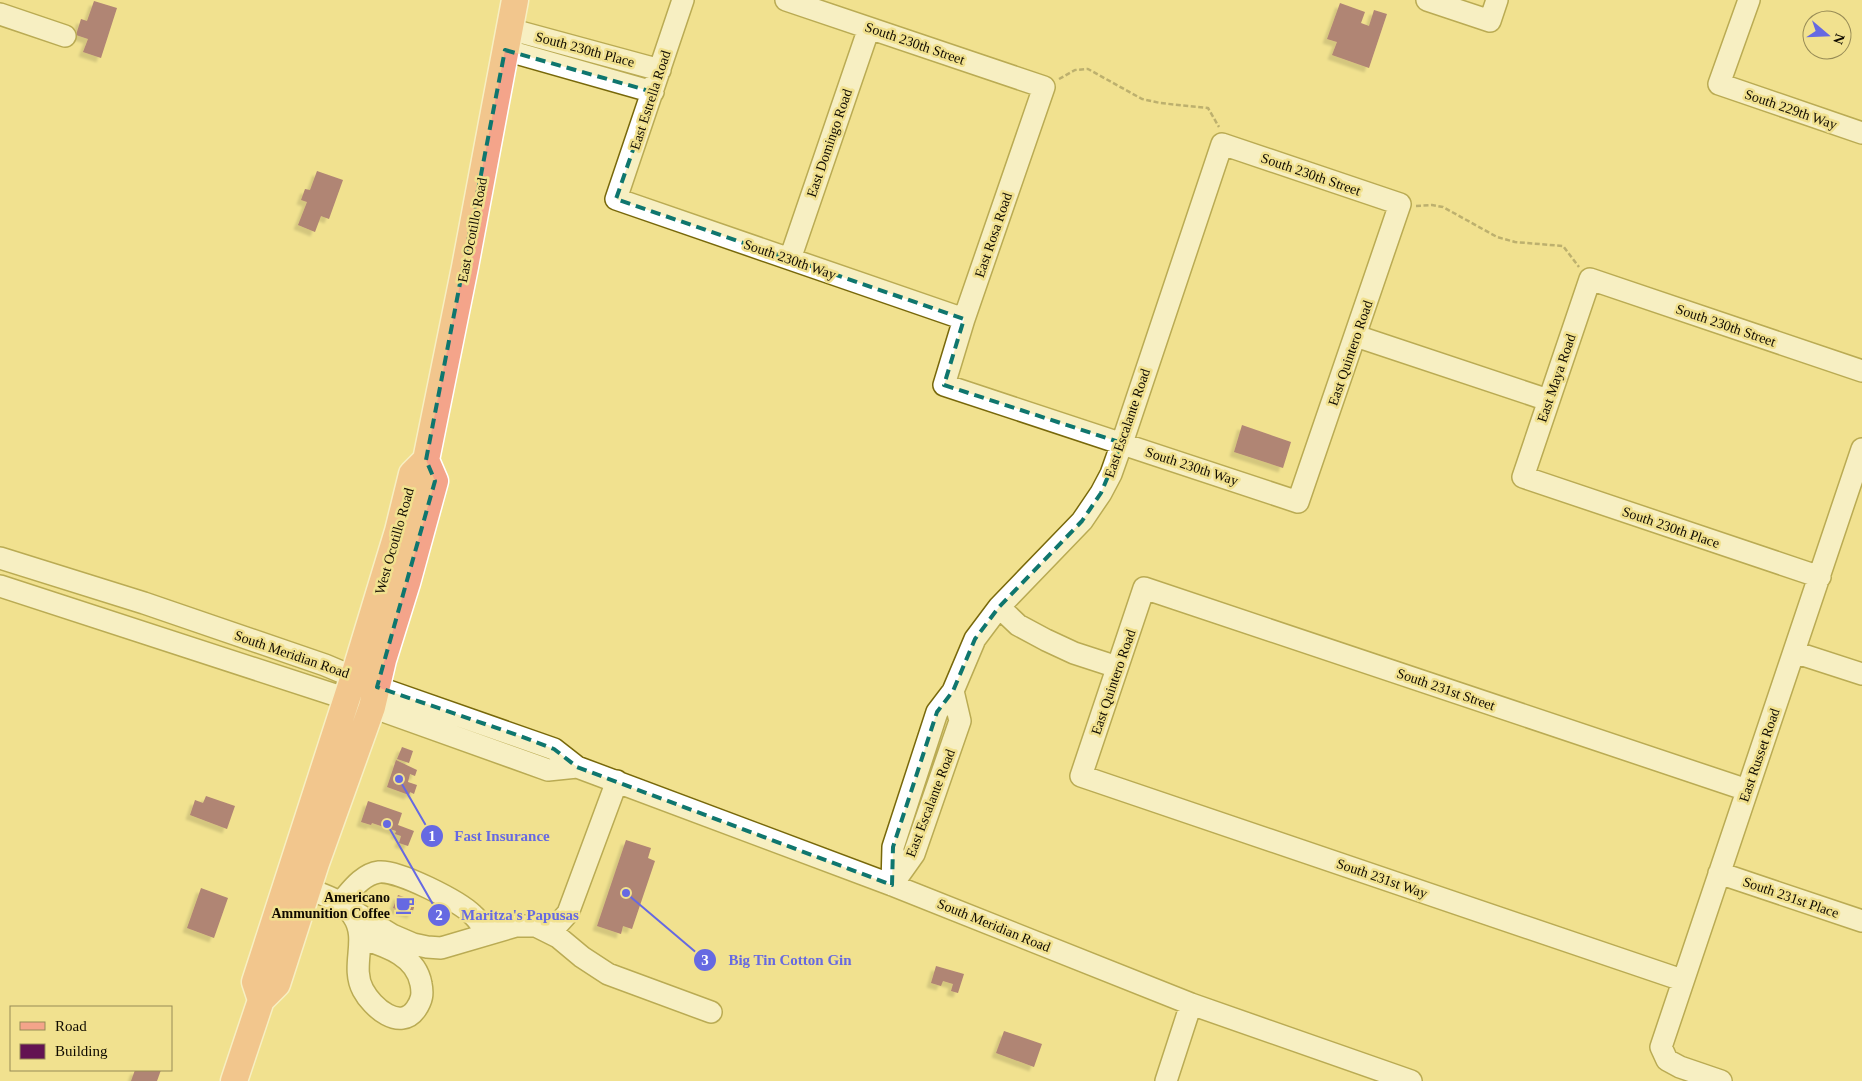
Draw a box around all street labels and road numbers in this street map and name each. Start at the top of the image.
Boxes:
street label: South 230th Street [863,19,967,68]
street label: South 230th Place [534,29,636,70]
street label: East Estrella Road [627,49,674,152]
street label: East Domingo Road [804,87,855,199]
street label: South 229th Way [1743,87,1839,132]
street label: South 230th Street [1259,150,1363,199]
street label: East Ocotillo Road [455,176,490,284]
street label: East Rosa Road [972,191,1015,280]
street label: South 230th Way [742,237,838,282]
street label: East Quintero Road [1325,299,1376,408]
street label: South 230th Street [1674,301,1778,350]
street label: East Maya Road [1534,332,1579,424]
street label: East Escalante Road [1102,367,1153,480]
street label: South 230th Way [1144,444,1240,489]
street label: West Ocotillo Road [372,486,417,596]
street label: South 230th Place [1620,504,1721,551]
street label: South Meridian Road [232,628,351,681]
street label: East Quintero Road [1088,628,1139,737]
street label: South 231st Street [1395,666,1497,713]
street label: East Russet Road [1736,706,1783,804]
street label: East Escalante Road [903,747,958,859]
street label: South 231st Way [1334,856,1429,901]
street label: South 231st Place [1741,874,1841,921]
street label: South Meridian Road [935,896,1053,955]

